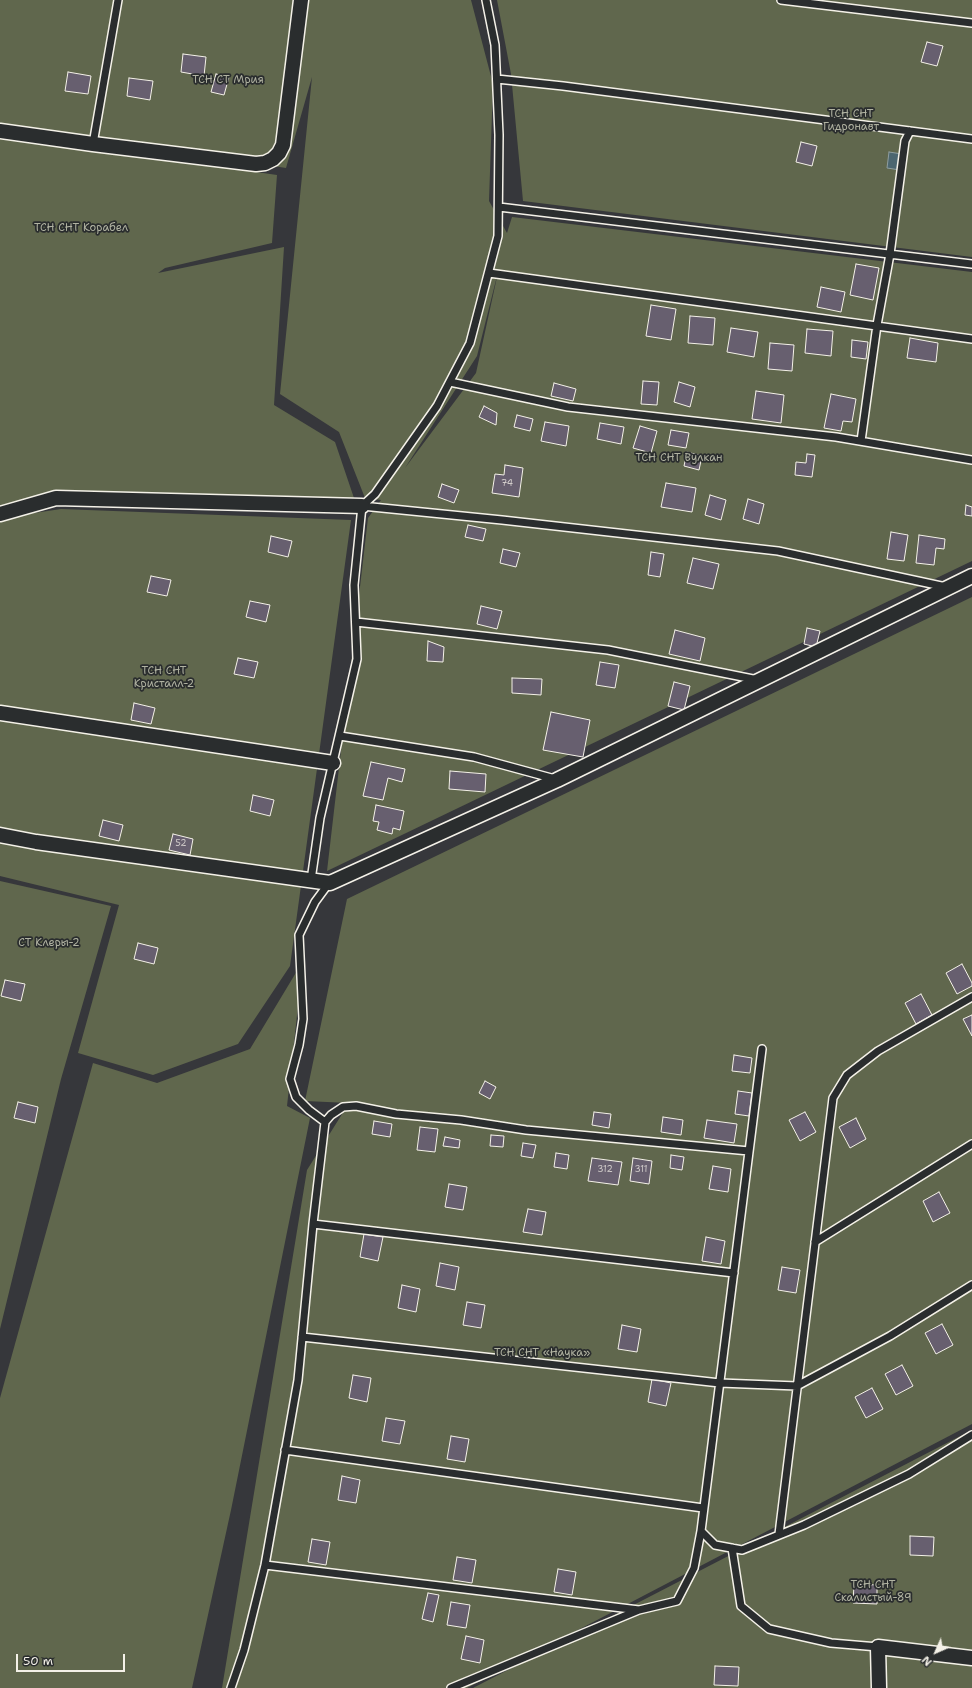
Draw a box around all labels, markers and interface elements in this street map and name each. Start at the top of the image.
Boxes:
park label: ТСН СТ Мрия [192,73,264,87]
park label: ТСН СНТ Гидронавт [823,107,879,133]
park label: ТСН СНТ Корабел [34,221,128,235]
park label: ТСН СНТ Вулкан [636,451,722,465]
house number: 74 [501,479,513,489]
park label: ТСН СНТ Кристалл-2 [134,664,194,690]
house number: 52 [175,839,187,849]
park label: СТ Клеры-2 [18,936,80,950]
house number: 312 [597,1165,613,1175]
house number: 311 [634,1165,648,1175]
park label: ТСН СНТ «Наука» [494,1346,590,1360]
park label: ТСН СНТ Скалистый-89 [834,1578,912,1604]
north arrow [916,1632,956,1672]
scale bar [18,1646,127,1672]
text: N [919,1652,936,1669]
text: 50 m [23,1653,53,1669]

